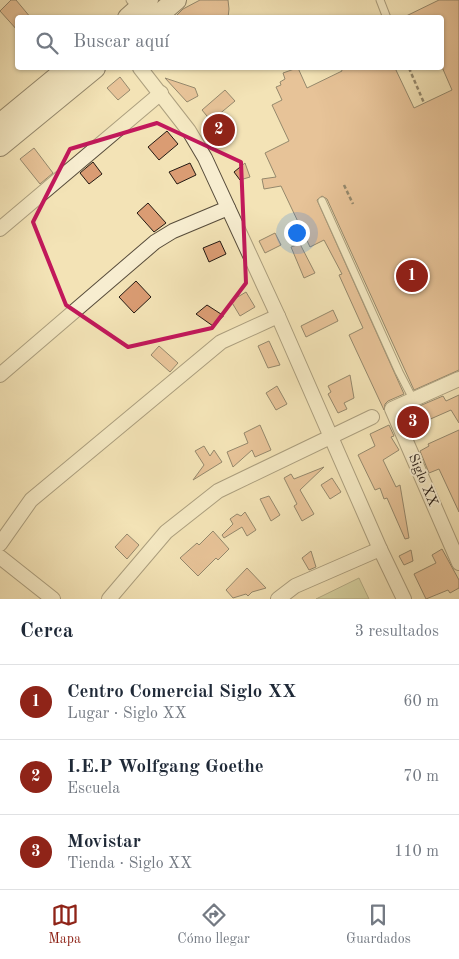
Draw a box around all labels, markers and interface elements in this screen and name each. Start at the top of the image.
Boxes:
search box [15,15,444,70]
icon: search [33,29,61,57]
text: Buscar aquí [73,33,169,52]
pin: 2 [203,111,235,149]
your location [284,220,310,246]
pin: 1 [396,257,428,295]
pin: 3 [397,403,429,441]
street label: Siglo XX [406,452,441,509]
text: Cerca [20,621,73,642]
text: 3 resultados [355,624,439,640]
text: Centro Comercial Siglo XX [67,683,296,702]
text: 1 [31,694,41,710]
text: 60 m [403,694,439,710]
text: Lugar · Siglo XX [67,706,186,722]
text: I.E.P Wolfgang Goethe [67,758,264,777]
text: 2 [31,769,41,785]
text: 70 m [403,769,439,785]
text: Escuela [67,781,120,797]
text: Movistar [67,833,141,852]
text: 3 [31,844,41,860]
text: 110 m [394,844,439,860]
text: Tienda · Siglo XX [67,856,192,872]
tab: Mapa [48,901,81,948]
tab: Cómo llegar [177,901,250,948]
tab: Guardados [346,901,411,948]

